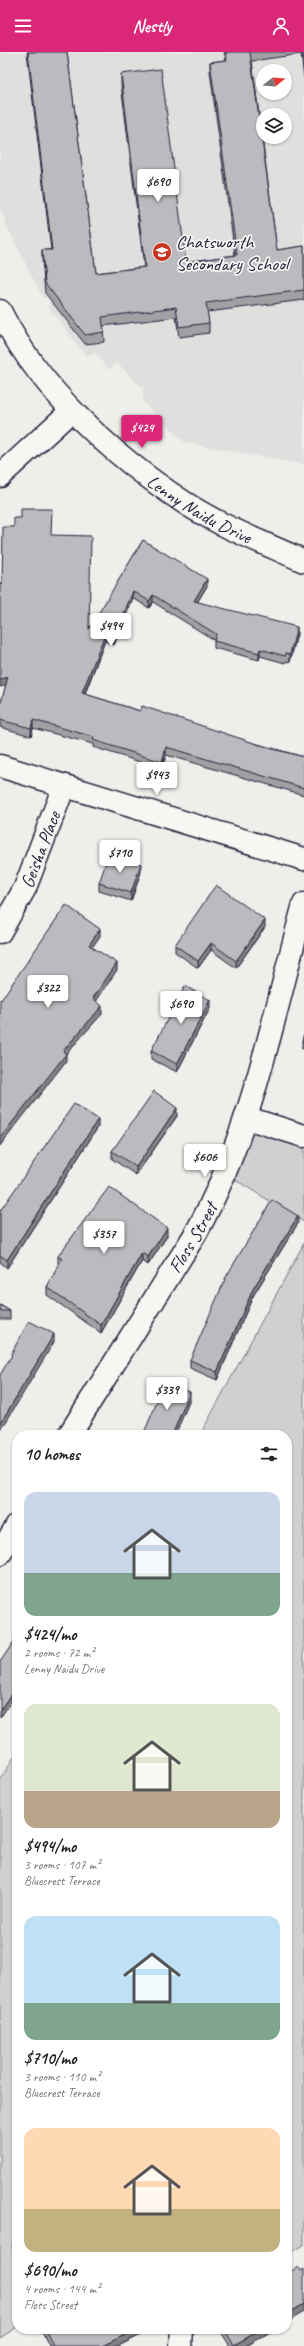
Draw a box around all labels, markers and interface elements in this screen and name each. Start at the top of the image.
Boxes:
icon: menu [12,15,34,37]
text: Nestly [133,15,171,37]
icon: person [270,15,292,37]
north arrow [256,64,292,100]
map controls [256,64,292,144]
button: layers [256,108,292,144]
pin: $690 [134,169,182,203]
text: $690 [146,174,170,190]
place label: Chatsworth Secondary School [176,230,292,276]
school or university icon: Chatsworth Secondary School [151,241,173,263]
pin: $424 [118,415,166,449]
text: $424 [130,420,154,436]
street label: Lenny Naidu Drive [142,469,257,550]
pin: $494 [87,613,135,647]
text: $494 [99,618,123,634]
pin: $943 [133,762,181,796]
text: $943 [145,767,169,783]
street label: Geisha Place [15,806,67,891]
pin: $710 [96,840,144,874]
text: $710 [108,845,132,861]
pin: $322 [24,975,72,1009]
text: $322 [36,980,60,996]
pin: $690 [157,991,205,1025]
text: $690 [169,996,193,1012]
pin: $606 [181,1144,229,1178]
text: $606 [193,1149,217,1165]
street label: Floss Street [163,1196,224,1278]
pin: $357 [80,1221,128,1255]
text: $357 [92,1226,116,1242]
pin: $339 [143,1377,191,1411]
text: $339 [155,1382,179,1398]
icon: filters [258,1443,280,1465]
text: 10 homes [24,1444,80,1465]
icon: home [116,1518,188,1590]
text: $424/mo [24,1624,76,1645]
text: 2 rooms · 72 m² [24,1645,94,1661]
text: Lenny Naidu Drive [24,1661,104,1677]
icon: home [116,1730,188,1802]
text: $494/mo [24,1836,76,1857]
text: 3 rooms · 107 m² [24,1857,100,1873]
text: Bluecrest Terrace [24,1873,100,1889]
icon: home [116,1942,188,2014]
text: $710/mo [24,2048,76,2069]
text: 3 rooms · 110 m² [24,2069,100,2085]
text: Bluecrest Terrace [24,2085,100,2101]
icon: home [116,2154,188,2226]
text: $690/mo [24,2260,77,2281]
text: 4 rooms · 144 m² [24,2281,100,2297]
text: Floss Street [24,2297,77,2313]

